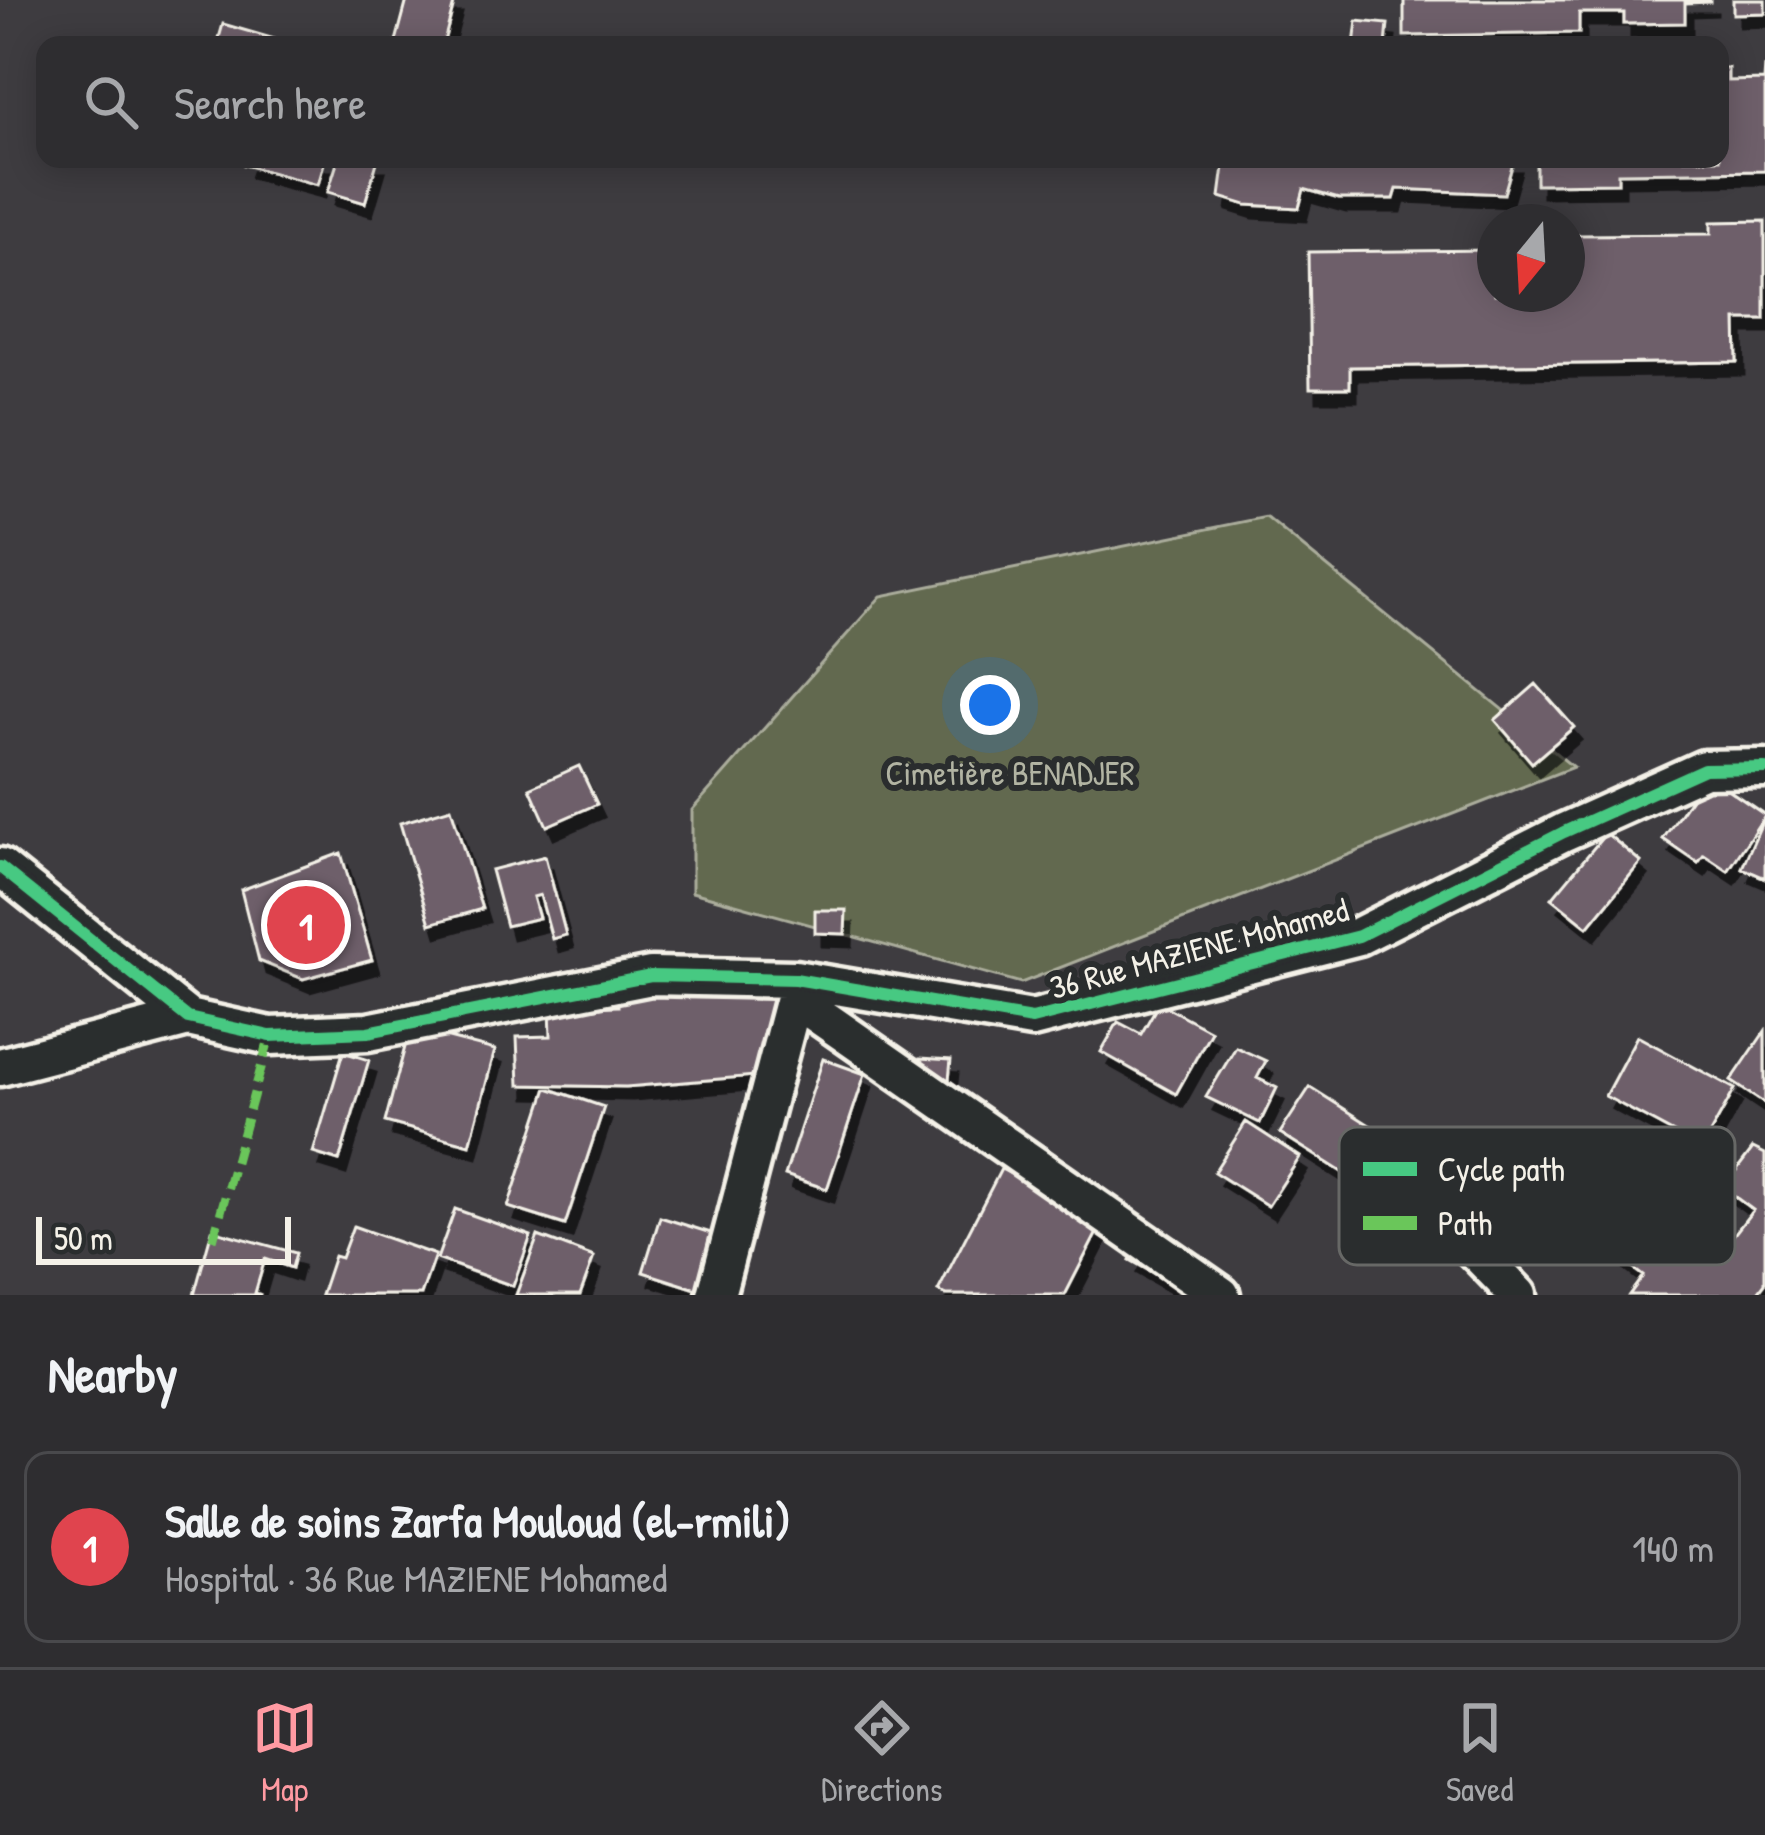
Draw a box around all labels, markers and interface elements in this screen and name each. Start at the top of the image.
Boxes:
search box [36,36,1729,168]
icon: search [78,69,144,135]
text: Search here [174,72,366,133]
north arrow [1477,204,1585,312]
your location [960,675,1020,735]
park label: Cimetière BENADJER [886,751,1134,795]
pin: 1 [267,880,345,970]
street label: 36 Rue MAZIENE Mohamed [1045,887,1353,1009]
legend [1339,1127,1735,1265]
text: Cycle path [1438,1147,1565,1192]
text: Path [1438,1201,1492,1245]
scale bar [36,1211,291,1264]
text: 50 m [54,1216,113,1260]
text: Nearby [48,1339,178,1408]
text: Salle de soins Zarfa Mouloud (el-rmili) [165,1490,791,1551]
text: 1 [83,1521,97,1574]
text: 140 m [1632,1521,1714,1574]
text: Hospital · 36 Rue MAZIENE Mohamed [165,1551,667,1604]
tab: Map [252,1695,318,1811]
tab: Directions [821,1695,943,1811]
tab: Saved [1446,1695,1513,1811]

